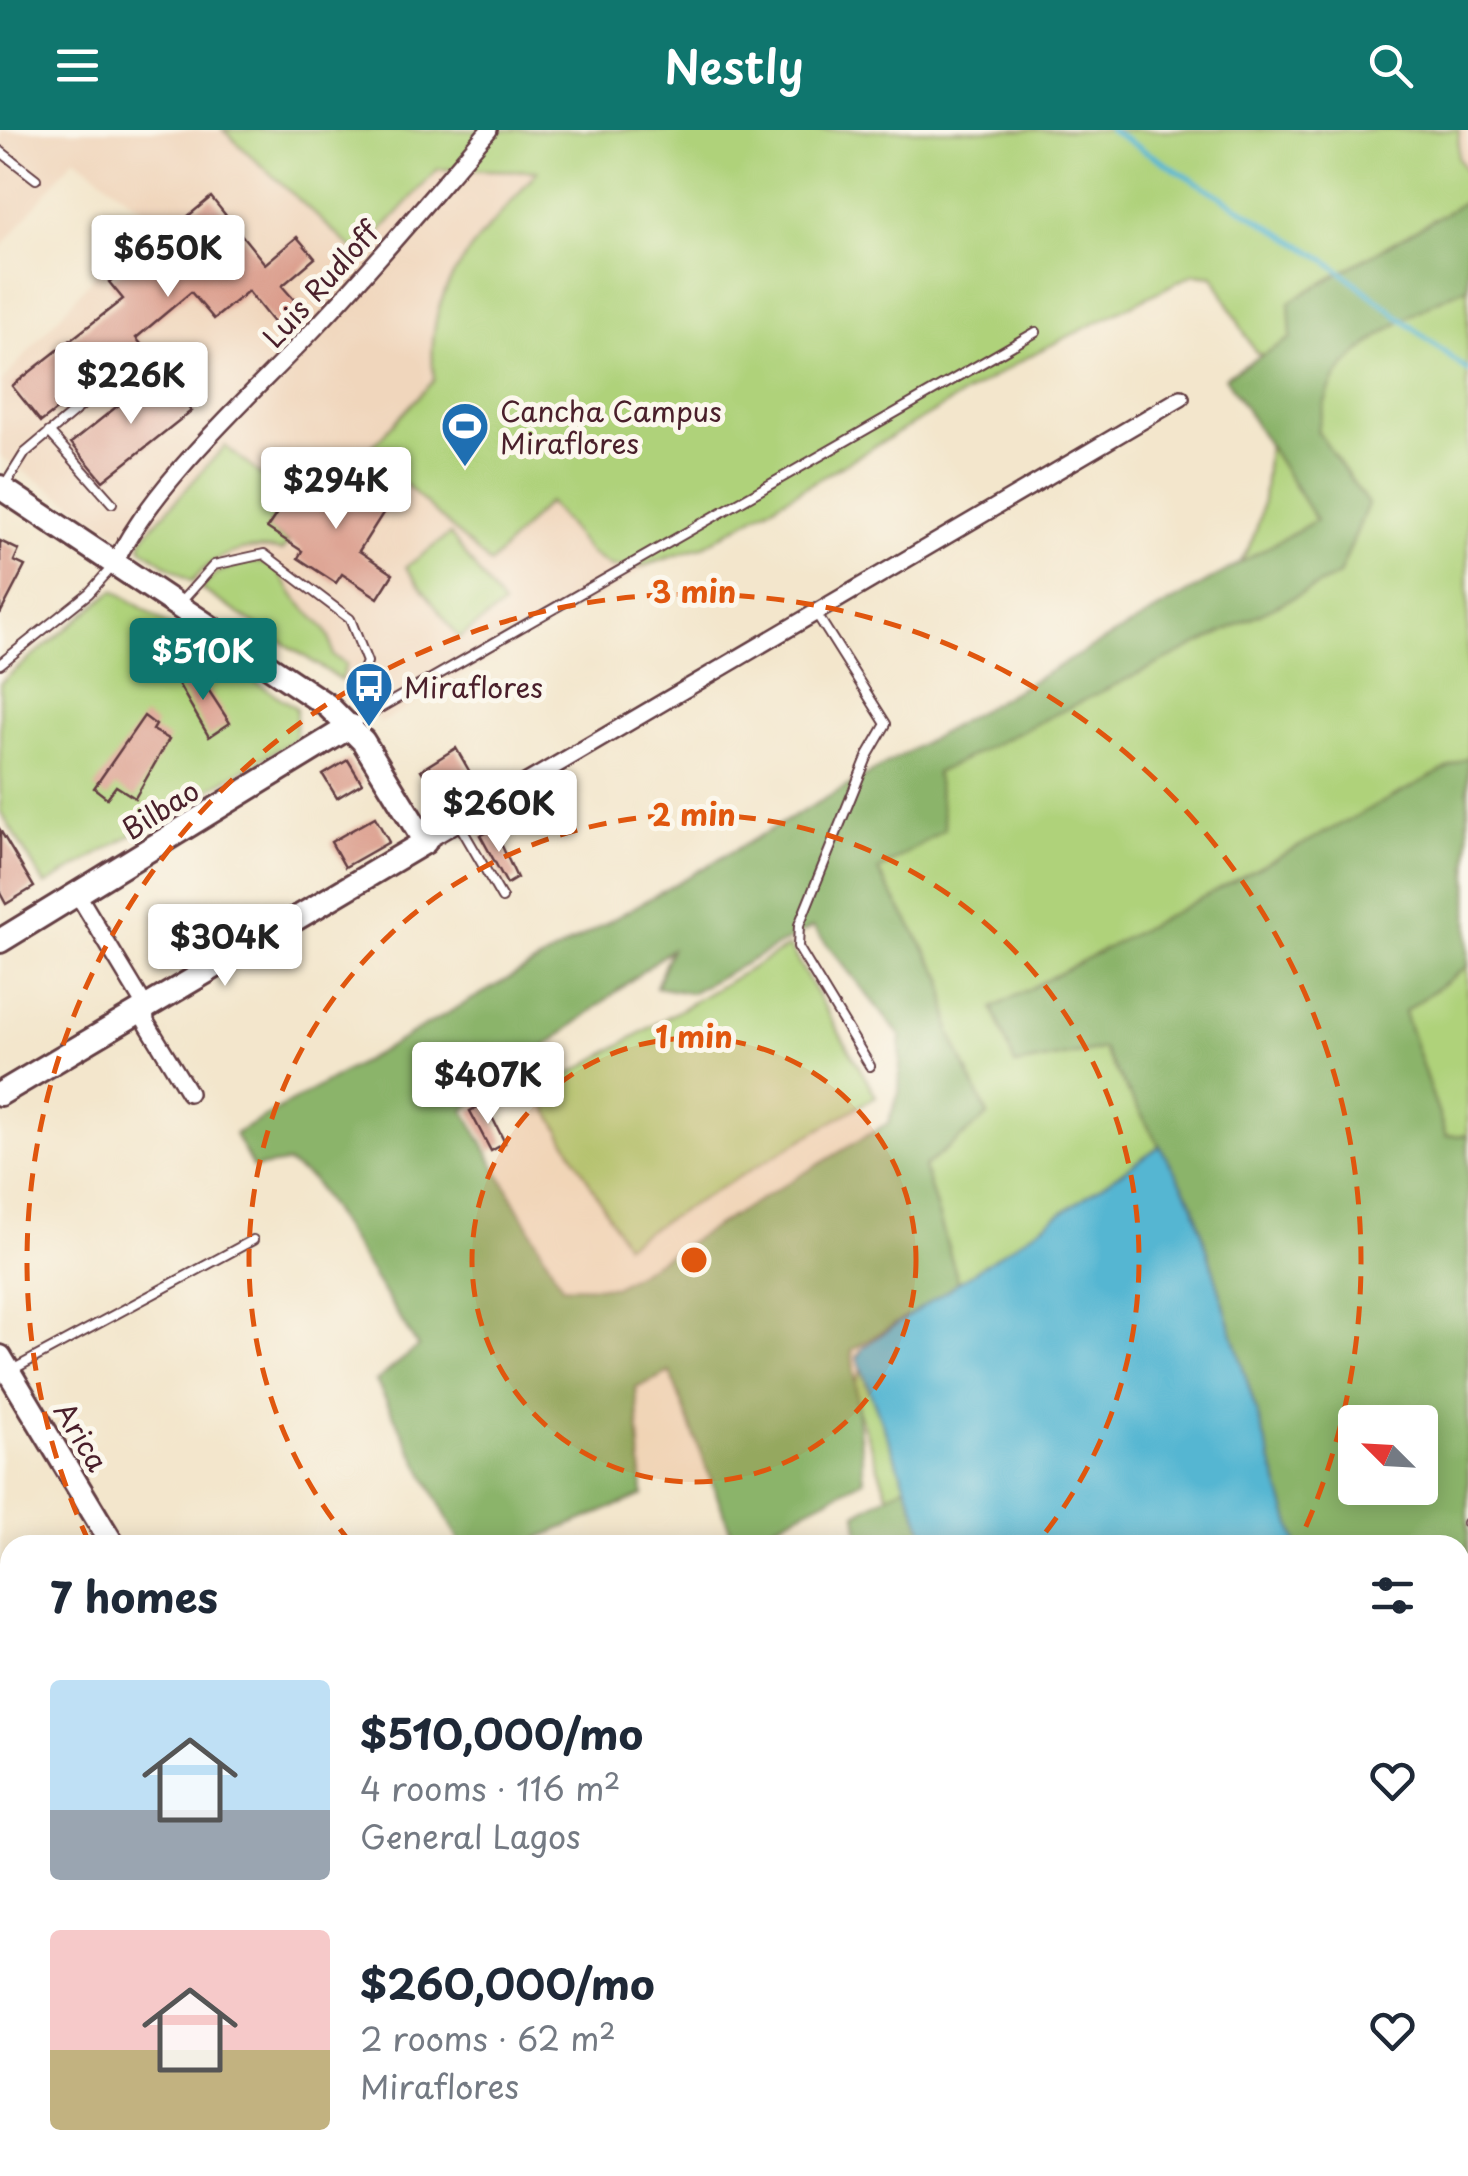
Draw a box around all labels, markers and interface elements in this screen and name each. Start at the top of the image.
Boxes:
text: Nestly [664,31,804,99]
icon: menu [50,38,105,93]
icon: search [1363,38,1418,93]
street label: Luis Rudloff [251,210,390,357]
pin: $650K [98,215,238,300]
text: $650K [114,223,222,271]
pin: $226K [61,342,201,427]
text: $226K [77,350,185,398]
place label: Cancha Campus Miraflores [500,389,722,464]
sports icon: Cancha Campus Miraflores [439,400,491,468]
pin: $294K [266,447,406,532]
text: $294K [283,455,389,503]
text: 3 min [652,568,736,613]
pin: $510K [133,618,273,703]
text: $510K [152,626,254,674]
bus stop icon: Miraflores [343,660,395,728]
place label: Miraflores [404,665,543,708]
street label: Bilbao [113,769,207,849]
pin: $260K [429,770,569,855]
text: $260K [443,778,555,826]
text: 2 min [652,791,736,836]
pin: $304K [155,904,295,989]
text: $304K [170,912,280,960]
text: 1 min [655,1013,733,1058]
pin: $407K [418,1042,558,1127]
text: $407K [434,1050,542,1098]
centre of rings [676,1242,712,1278]
street label: Arica [44,1393,120,1479]
north arrow [1338,1405,1438,1505]
map controls [1338,1405,1438,1505]
text: 7 homes [50,1564,218,1627]
icon: filters [1365,1568,1420,1623]
text: $510,000/mo [360,1701,643,1764]
icon: home [130,1720,250,1840]
icon: heart [1365,1753,1420,1808]
text: 4 rooms · 116 m² [360,1764,621,1812]
text: General Lagos [360,1812,581,1860]
text: $260,000/mo [360,1951,655,2014]
icon: home [130,1970,250,2090]
icon: heart [1365,2003,1420,2058]
text: 2 rooms · 62 m² [360,2014,616,2062]
text: Miraflores [360,2062,519,2110]

